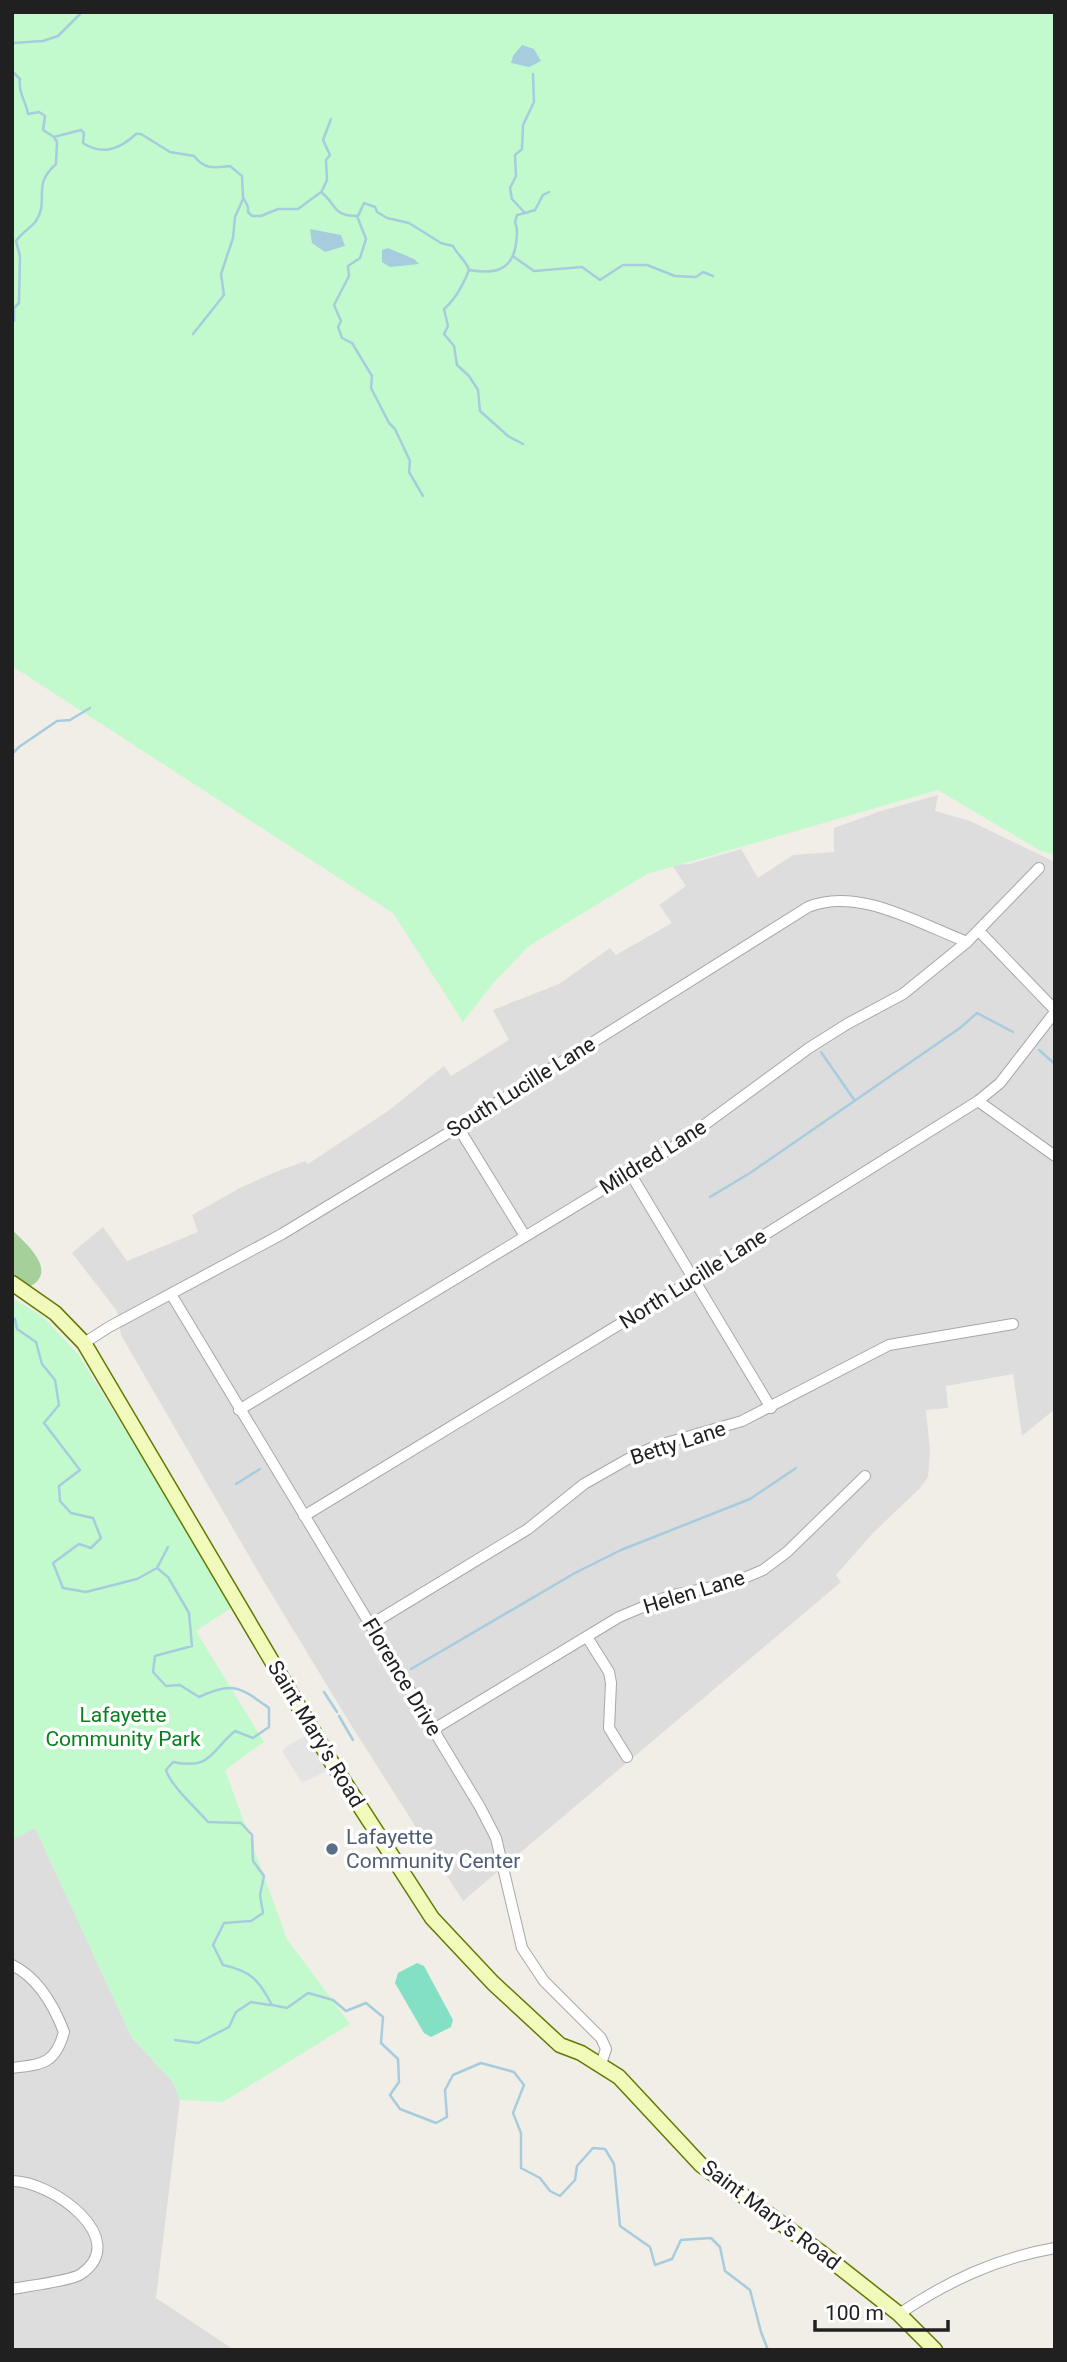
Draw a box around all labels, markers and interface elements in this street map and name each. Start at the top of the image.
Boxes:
street label: South Lucille Lane [442,1032,600,1142]
street label: Mildred Lane [595,1115,711,1199]
street label: North Lucille Lane [615,1224,771,1334]
street label: Betty Lane [627,1416,729,1470]
street label: Helen Lane [640,1565,748,1619]
street label: Florence Drive [357,1614,447,1740]
street label: Saint Mary's Road [263,1656,369,1812]
park label: Lafayette Community Park [45,1703,201,1751]
place label: Lafayette Community Center [346,1825,520,1873]
marker: Lafayette Community Center [324,1841,340,1857]
street label: Saint Mary's Road [697,2155,845,2275]
scale bar [815,2288,948,2332]
text: 100 m [825,2301,884,2325]

